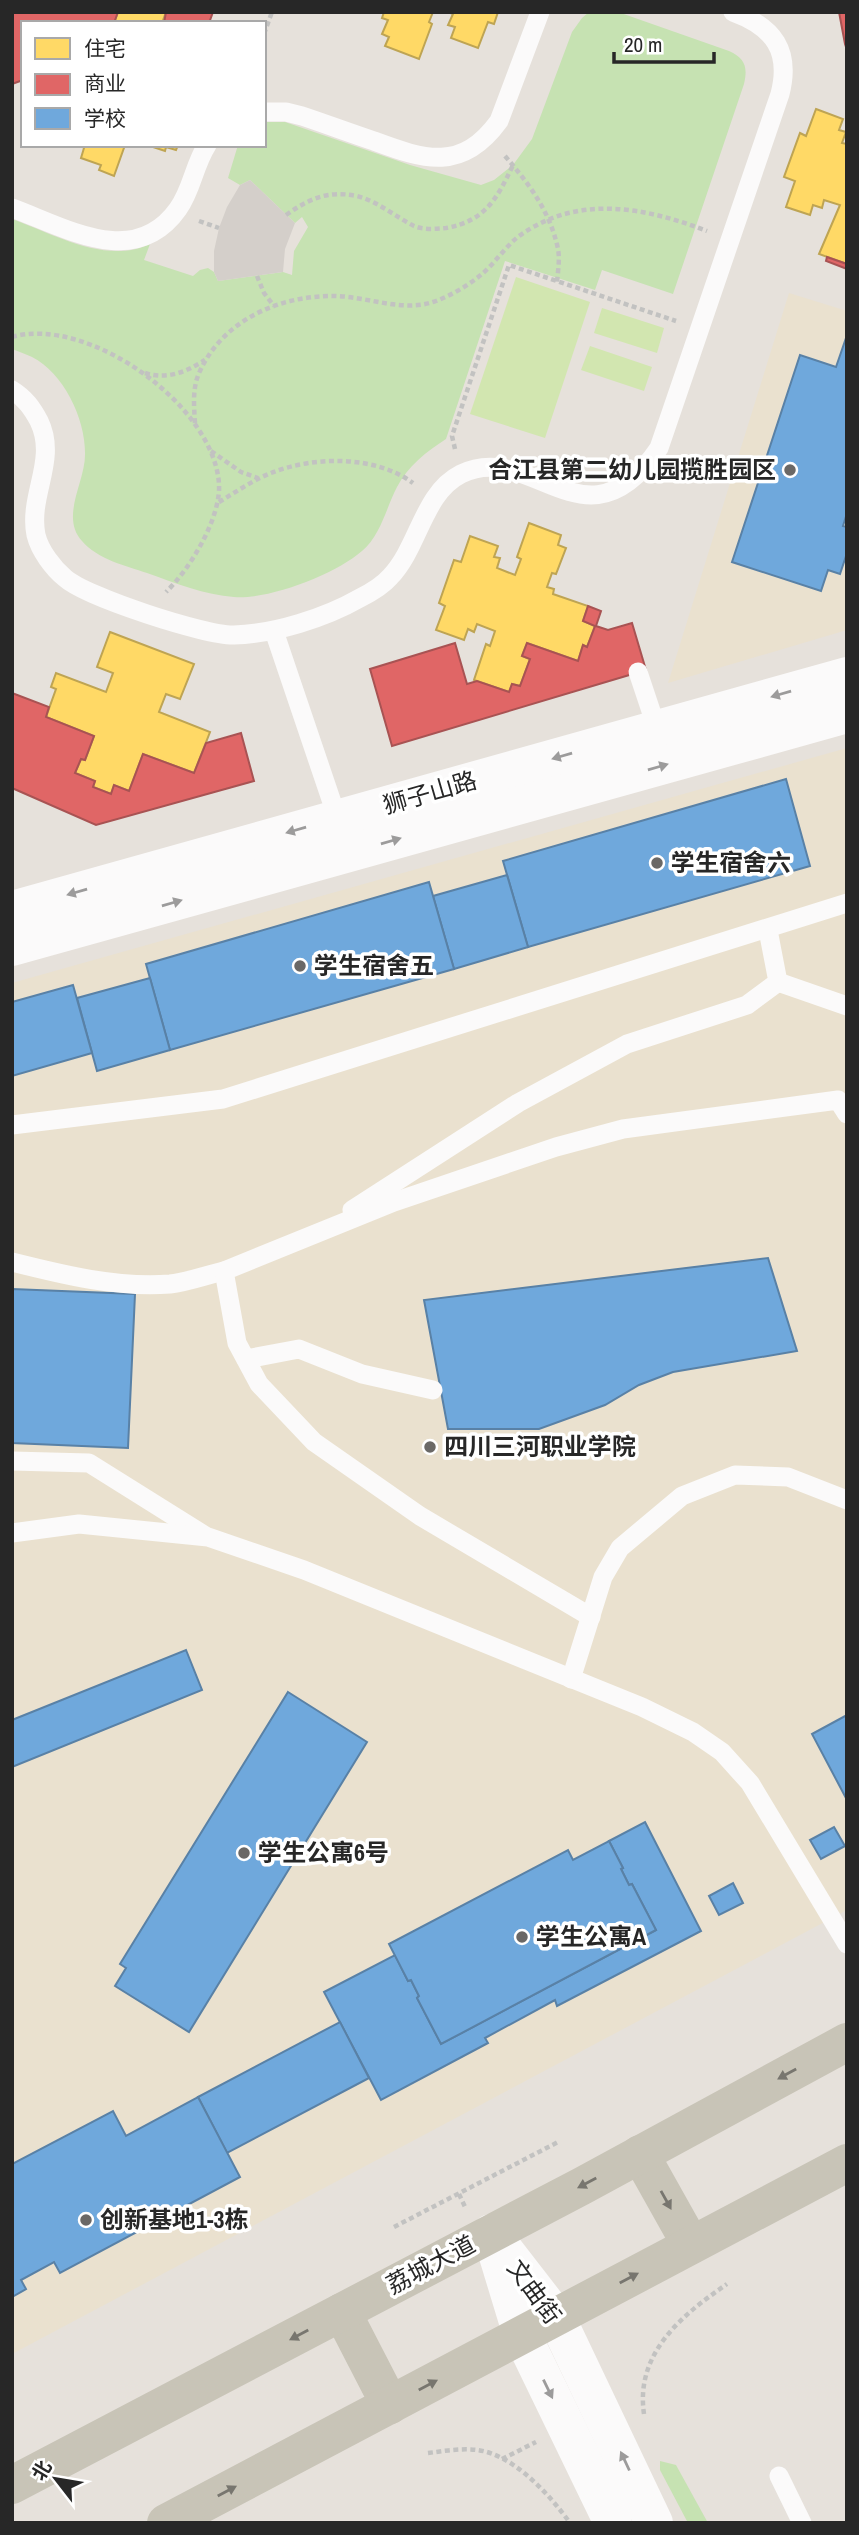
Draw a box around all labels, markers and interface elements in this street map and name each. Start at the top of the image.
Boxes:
legend [21,21,266,147]
scale bar [614,21,714,65]
text: 20 m [624,30,662,59]
text: 住宅 [84,34,126,63]
text: 商业 [84,69,126,98]
text: 学校 [84,104,126,133]
place label: 合江县第二幼儿园揽胜园区 [488,453,776,485]
marker: 合江县第二幼儿园揽胜园区 [782,462,798,478]
one-way arrow [770,689,792,700]
one-way arrow [551,751,572,761]
one-way arrow [648,761,669,771]
street label: 狮子山路 [379,763,480,821]
one-way arrow [285,826,306,836]
one-way arrow [381,836,402,846]
place label: 学生宿舍六 [671,846,791,878]
marker: 学生宿舍六 [649,855,665,871]
one-way arrow [66,887,87,897]
one-way arrow [162,897,183,907]
place label: 学生宿舍五 [314,949,434,981]
marker: 学生宿舍五 [292,958,308,974]
place label: 四川三河职业学院 [444,1430,636,1462]
marker: 四川三河职业学院 [422,1439,438,1455]
place label: 学生公寓6号 [258,1836,389,1868]
marker: 学生公寓6号 [236,1845,252,1861]
place label: 学生公寓A [536,1920,647,1952]
marker: 学生公寓A [514,1929,530,1945]
one-way arrow [777,2069,797,2080]
one-way arrow [577,2177,597,2189]
one-way arrow [659,2190,671,2210]
place label: 创新基地1-3栋 [100,2203,248,2235]
marker: 创新基地1-3栋 [78,2212,94,2228]
street label: 荔城大道 [381,2227,480,2301]
street label: 文曲街 [501,2253,569,2330]
one-way arrow [619,2272,639,2284]
one-way arrow [289,2329,309,2340]
one-way arrow [418,2379,438,2391]
one-way arrow [543,2379,554,2399]
north arrow [21,2444,91,2514]
one-way arrow [619,2451,630,2471]
text: 北 [25,2455,57,2485]
one-way arrow [217,2485,237,2497]

